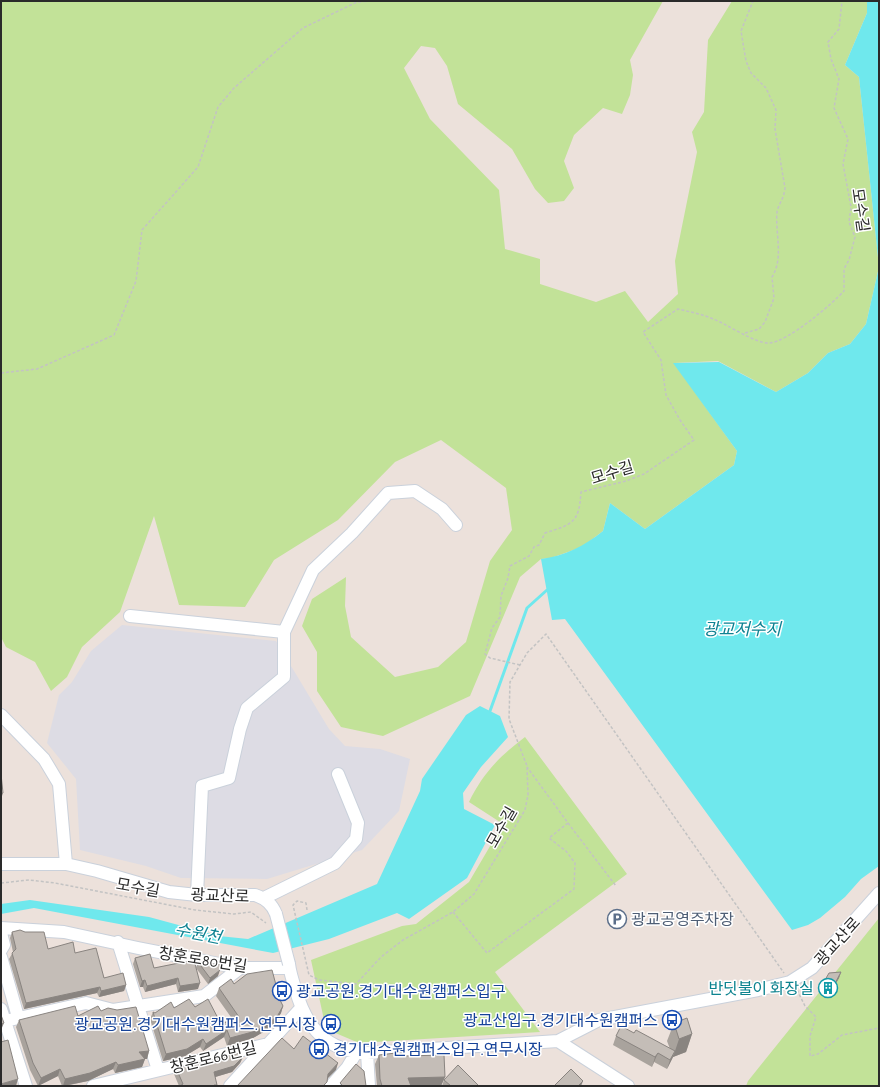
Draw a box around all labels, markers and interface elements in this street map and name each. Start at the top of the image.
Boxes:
street label: 모수길 [849,187,871,233]
street label: 모수길 [589,459,636,487]
water label: 광교저수지 [703,620,782,638]
street label: 모수길 [484,804,520,851]
street label: 모수길 [115,876,161,900]
street label: 광교산로 [190,887,250,905]
parking icon: 광교공영주차장 [606,908,628,930]
place label: 광교공영주차장 [631,912,734,928]
street label: 광교산로 [812,914,864,969]
water label: 수원천 [173,920,225,947]
street label: 창훈로80번길 [157,945,248,975]
building icon: 반딧불이 화장실 [817,977,839,999]
bus stop icon: 광교공원.경기대수원캠퍼스입구 [271,980,293,1002]
place label: 반딧불이 화장실 [708,981,814,997]
place label: 광교공원.경기대수원캠퍼스입구 [296,984,506,1000]
bus stop icon: 광교산입구.경기대수원캠퍼스 [661,1009,683,1031]
bus stop icon: 광교공원.경기대수원캠퍼스.연무시장 [320,1013,342,1035]
place label: 광교산입구.경기대수원캠퍼스 [463,1013,658,1029]
place label: 광교공원.경기대수원캠퍼스.연무시장 [74,1017,317,1033]
bus stop icon: 경기대수원캠퍼스입구.연무시장 [308,1038,330,1060]
street label: 창훈로66번길 [168,1039,258,1076]
place label: 경기대수원캠퍼스입구.연무시장 [333,1042,543,1058]

